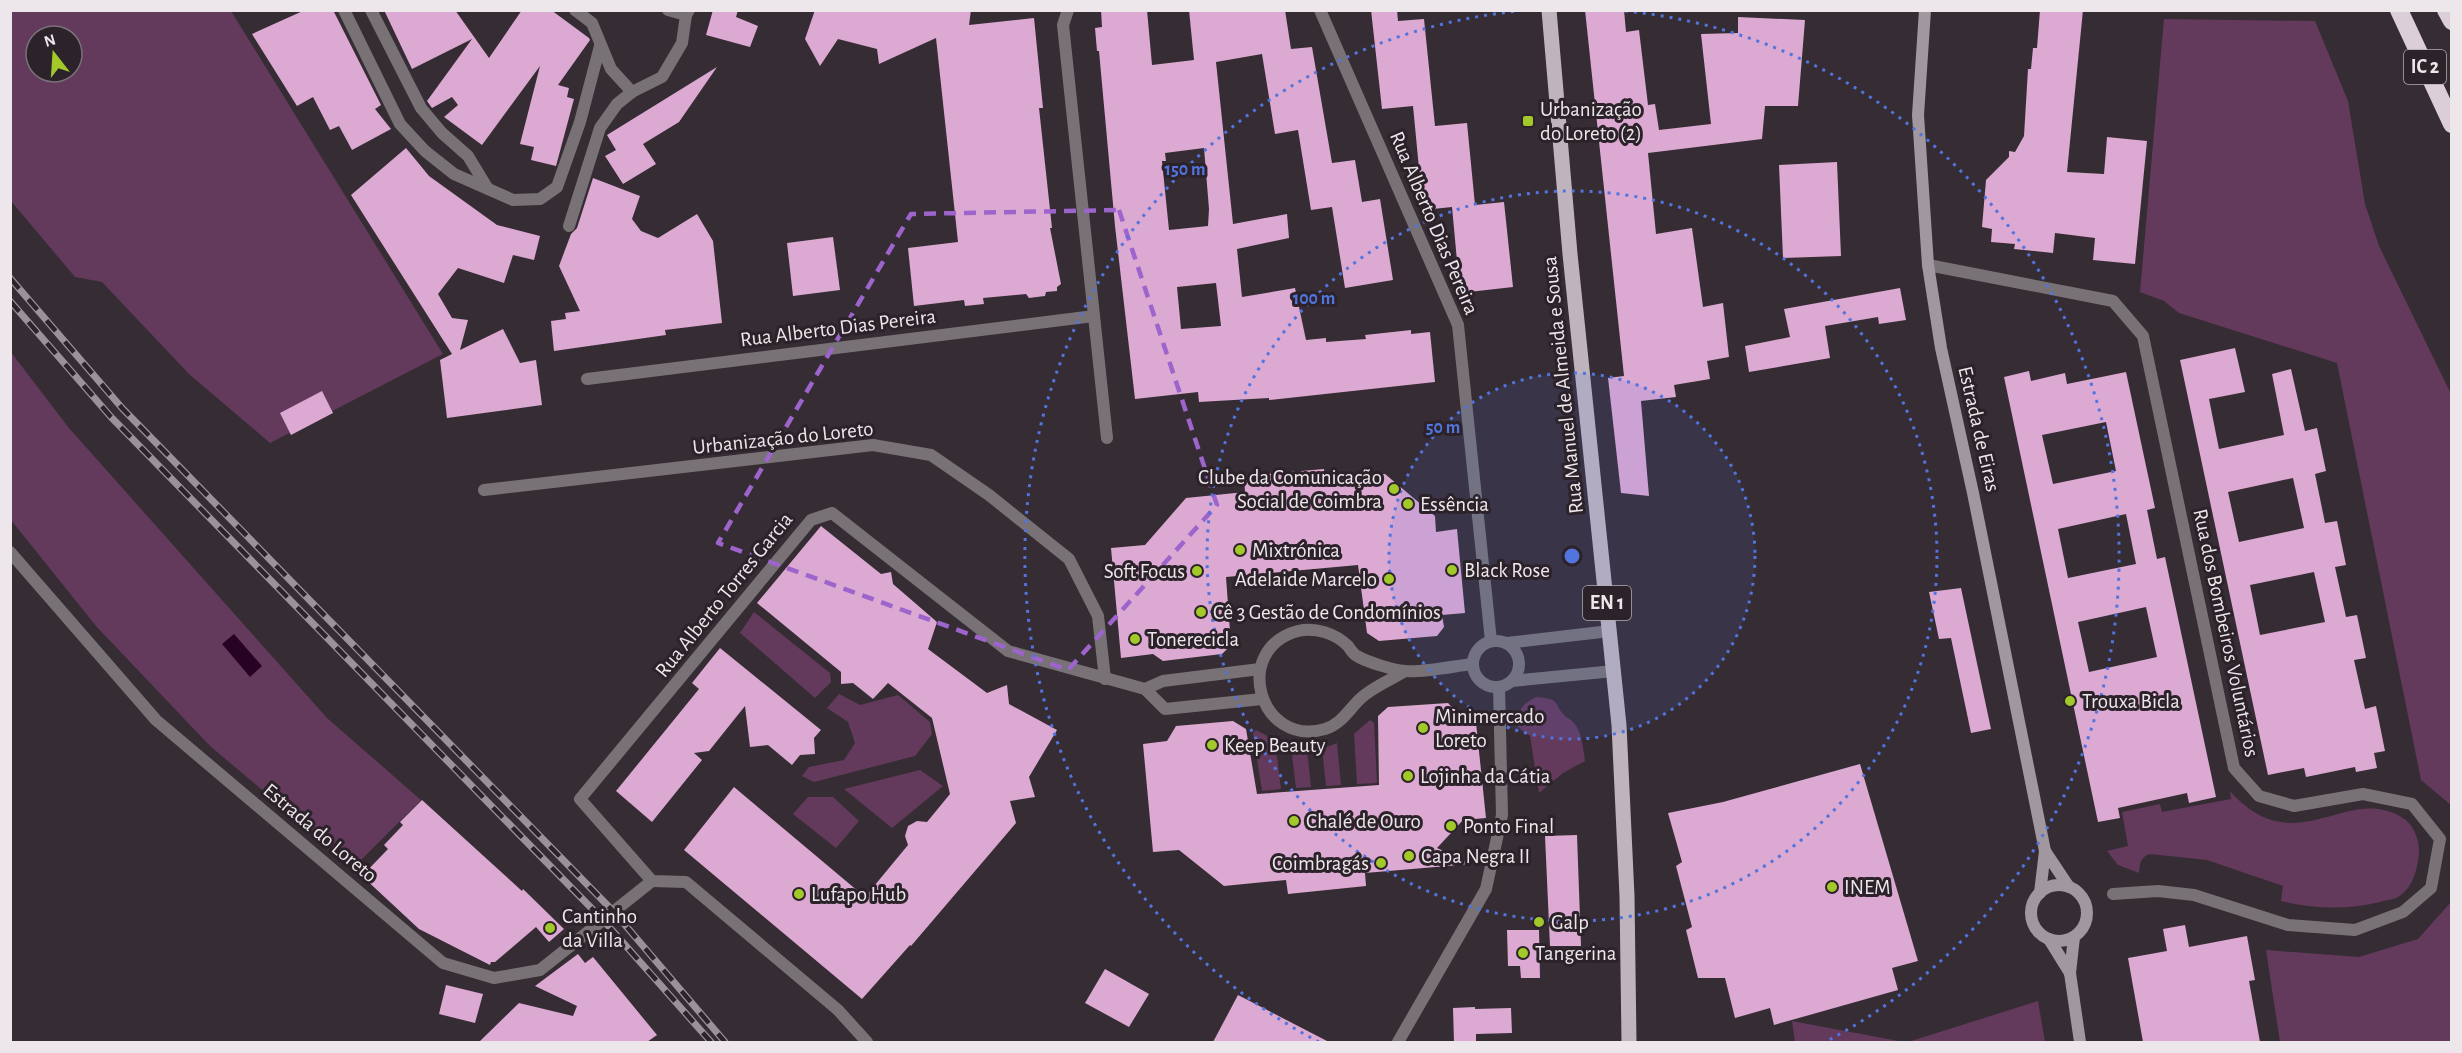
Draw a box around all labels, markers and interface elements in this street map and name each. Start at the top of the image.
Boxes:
north arrow [24,24,84,84]
text: N [42,31,58,50]
road number: IC 2 [2404,50,2446,84]
place label: Urbanização do Loreto (2) [1540,99,1642,144]
marker: Urbanização do Loreto (2) [1521,114,1535,128]
street label: Rua Alberto Dias Pereira [1386,128,1482,318]
text: 150 m [1165,161,1205,179]
street label: Rua Manuel de Almeida e Sousa [1539,255,1587,515]
text: 100 m [1293,290,1335,308]
street label: Rua Alberto Dias Pereira [739,306,937,350]
street label: Estrada de Eiras [1954,364,2004,494]
street label: Urbanização do Loreto [692,418,874,458]
text: 50 m [1426,419,1460,437]
place label: Clube da Comunicação Social de Coimbra [1198,467,1382,512]
marker: Clube da Comunicação Social de Coimbra [1387,482,1401,496]
place label: Essência [1420,494,1489,515]
marker: Essência [1401,497,1415,511]
street label: Rua dos Bombeiros Voluntários [2189,507,2263,759]
street label: Rua Alberto Torres Garcia [651,509,797,681]
place label: Mixtrónica [1252,540,1340,561]
marker: Mixtrónica [1233,543,1247,557]
centre of rings [1562,546,1582,566]
place label: Black Rose [1464,560,1550,581]
place label: Soft Focus [1104,561,1185,582]
marker: Black Rose [1445,563,1459,577]
marker: Soft Focus [1190,564,1204,578]
place label: Adelaide Marcelo [1235,569,1377,590]
marker: Adelaide Marcelo [1382,572,1396,586]
road number: EN 1 [1583,586,1631,620]
place label: Cê 3 Gestão de Condomínios [1213,602,1441,623]
marker: Cê 3 Gestão de Condomínios [1194,605,1208,619]
place label: Tonerecicla [1147,629,1239,650]
marker: Tonerecicla [1128,632,1142,646]
place label: Trouxa Bicla [2082,691,2180,712]
marker: Trouxa Bicla [2063,694,2077,708]
place label: Minimercado Loreto [1435,706,1545,751]
marker: Minimercado Loreto [1416,721,1430,735]
place label: Keep Beauty [1224,735,1325,756]
marker: Keep Beauty [1205,738,1219,752]
place label: Lojinha da Cátia [1420,766,1551,787]
marker: Lojinha da Cátia [1401,769,1415,783]
street label: Estrada do Loreto [259,780,381,886]
place label: Chalé de Ouro [1306,811,1421,832]
marker: Chalé de Ouro [1287,814,1301,828]
place label: Ponto Final [1463,816,1554,837]
marker: Ponto Final [1444,819,1458,833]
place label: Capa Negra II [1421,846,1530,867]
marker: Capa Negra II [1402,849,1416,863]
place label: Coimbragás [1272,853,1369,874]
marker: Coimbragás [1374,856,1388,870]
place label: INEM [1844,877,1891,898]
marker: INEM [1825,880,1839,894]
place label: Lufapo Hub [811,884,906,905]
marker: Lufapo Hub [792,887,806,901]
place label: Cantinho da Villa [562,906,637,951]
place label: Galp [1551,912,1589,933]
marker: Galp [1532,915,1546,929]
marker: Cantinho da Villa [543,921,557,935]
place label: Tangerina [1535,943,1617,964]
marker: Tangerina [1516,946,1530,960]

